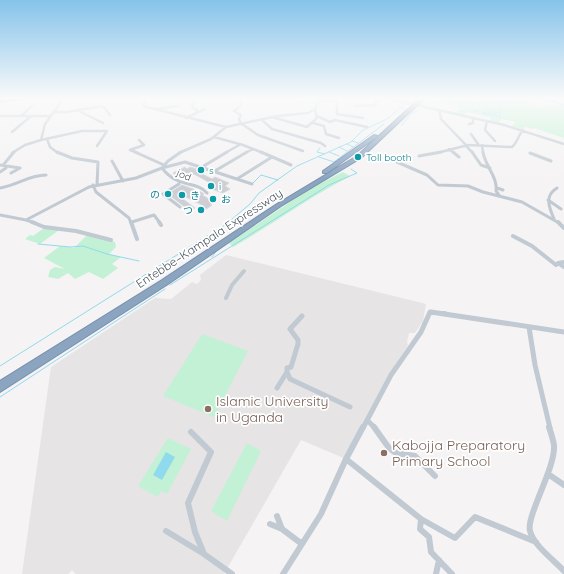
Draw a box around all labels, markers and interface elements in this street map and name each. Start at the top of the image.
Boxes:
place label: Toll booth [366,151,411,164]
marker: Toll booth [353,152,363,162]
place label: s [209,164,214,177]
marker: s [196,165,206,175]
street label: jod [174,166,193,184]
place label: i [219,180,221,193]
marker: i [206,181,216,191]
street label: Entebbe–Kampala Expressway [133,185,285,291]
place label: の [150,188,160,201]
marker: の [163,189,173,199]
place label: き [190,189,200,202]
marker: き [177,190,187,200]
place label: お [221,193,231,206]
marker: お [208,194,218,204]
place label: つ [183,204,193,217]
marker: つ [196,205,206,215]
place label: Islamic University in Uganda [216,392,329,426]
marker: Islamic University in Uganda [203,404,213,414]
place label: Kabojja Preparatory Primary School [392,436,525,470]
marker: Kabojja Preparatory Primary School [379,448,389,458]

